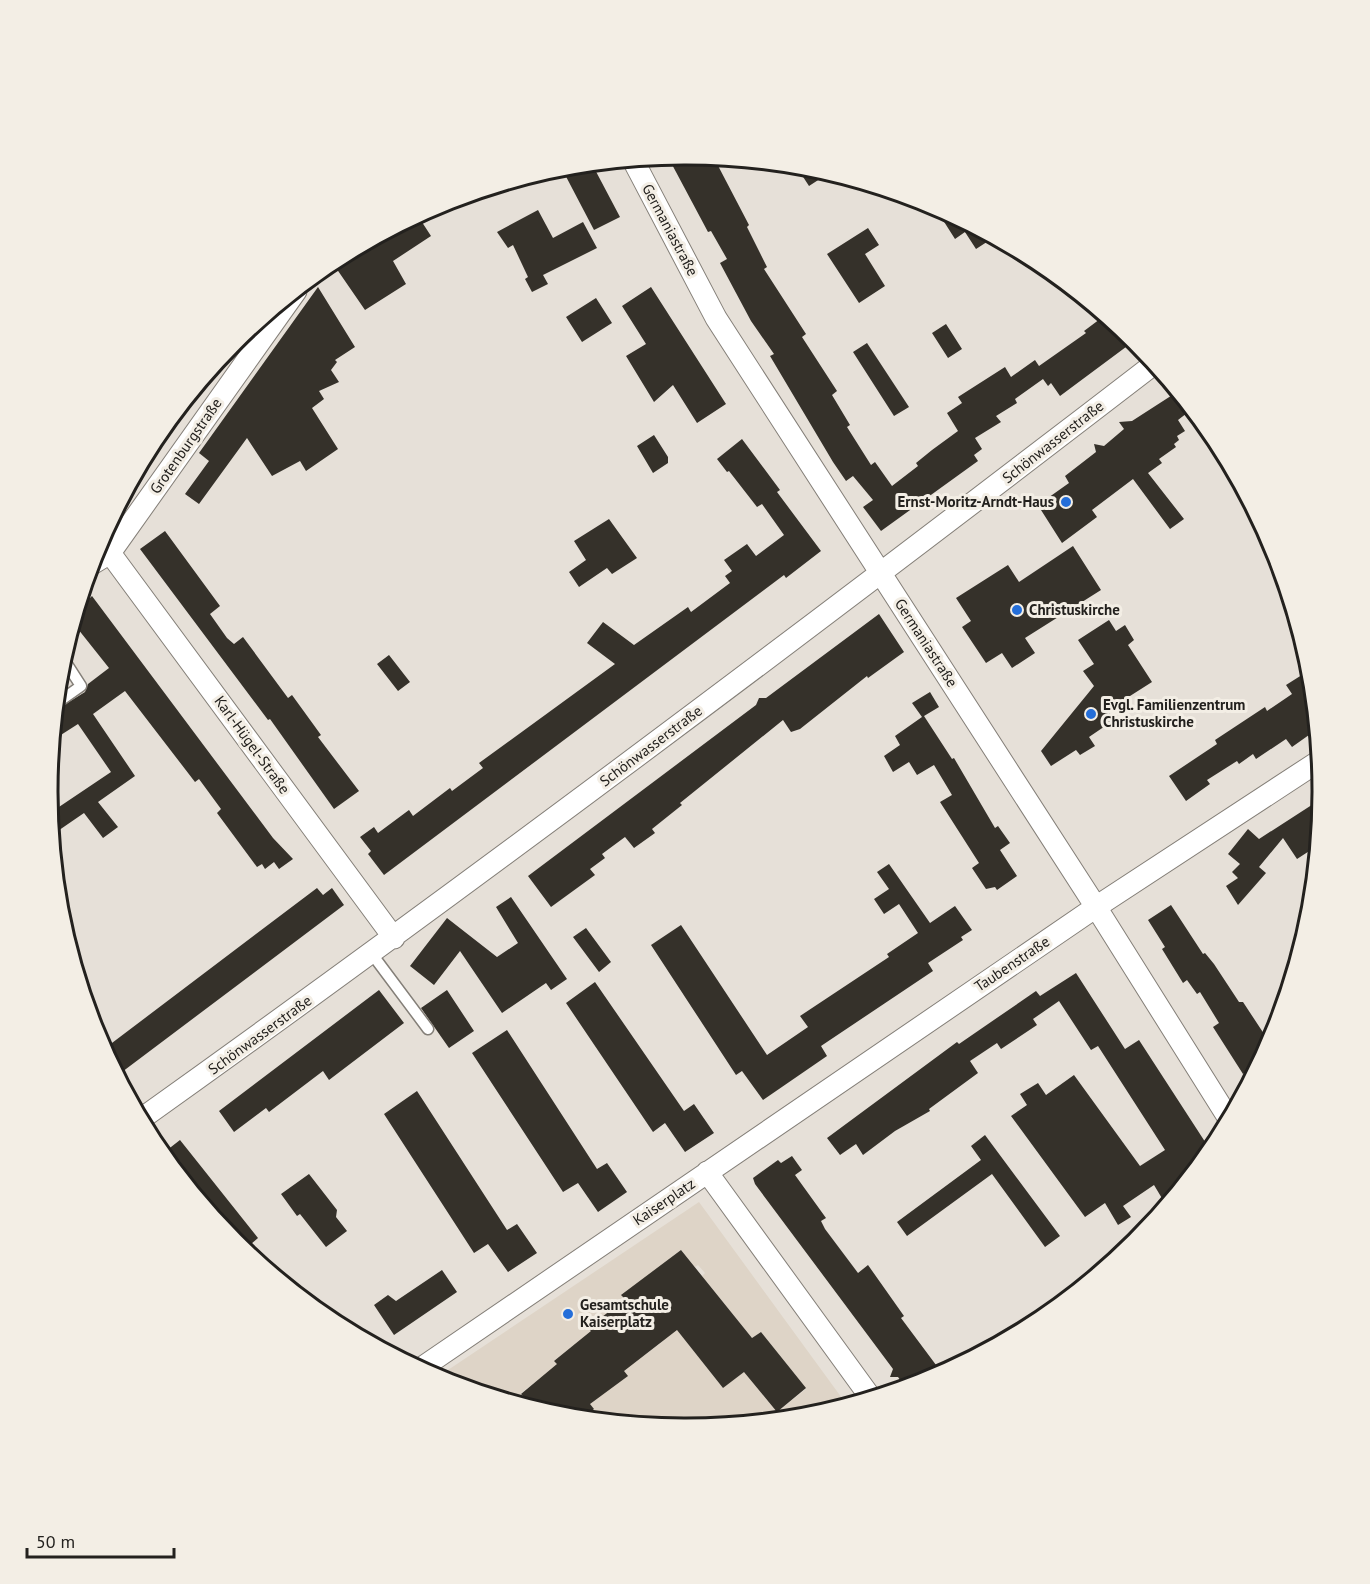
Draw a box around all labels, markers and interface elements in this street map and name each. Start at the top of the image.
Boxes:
street label: Germaniastraße [638,180,703,279]
street label: Grotenburgstraße [145,394,226,497]
street label: Schönwasserstraße [998,396,1107,487]
place label: Ernst-Moritz-Arndt-Haus [897,492,1054,511]
marker: Ernst-Moritz-Arndt-Haus [1059,495,1073,509]
street label: Germaniastraße [891,595,962,691]
place label: Christuskirche [1029,600,1120,619]
marker: Christuskirche [1010,603,1024,617]
street label: Karl-Hügel-Straße [210,692,294,798]
place label: Evgl. Familienzentrum Christuskirche [1103,695,1245,731]
street label: Schönwasserstraße [596,701,706,790]
marker: Evgl. Familienzentrum Christuskirche [1084,707,1098,721]
street label: Taubenstraße [970,931,1053,996]
street label: Schönwasserstraße [204,991,315,1079]
street label: Kaiserplatz [629,1174,698,1229]
place label: Gesamtschule Kaiserplatz [580,1295,669,1331]
marker: Gesamtschule Kaiserplatz [561,1307,575,1321]
scale bar [27,1521,174,1559]
text: 50 m [36,1530,75,1553]

